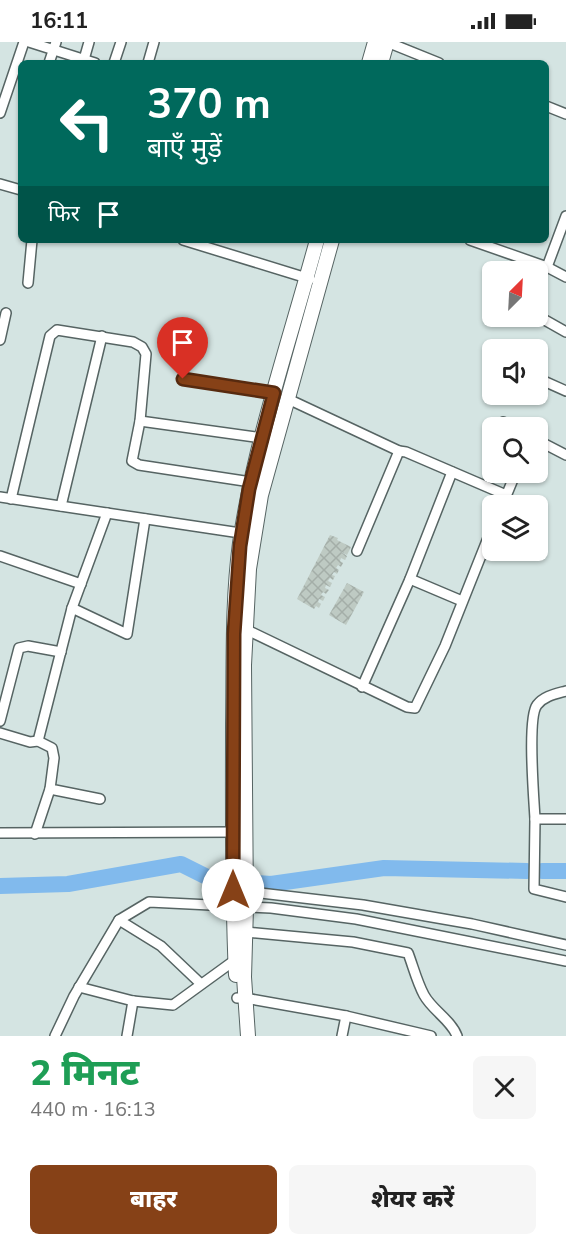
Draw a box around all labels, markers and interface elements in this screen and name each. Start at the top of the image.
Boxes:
text: 16:11 [30,6,88,36]
text: 370 m [147,76,271,133]
icon: left [48,84,126,162]
text: बाएँ मुड़ें [147,130,222,167]
icon: arrive [92,198,125,231]
text: फिर [48,199,80,229]
north arrow [482,261,548,327]
map controls [482,261,548,561]
pin [157,317,208,379]
icon: arrive [166,326,199,359]
button: sound [482,339,548,405]
button: search [482,417,548,483]
button: layers [482,495,548,561]
position arrow [201,858,265,922]
text: 2 मिनट [30,1049,139,1098]
button: close [473,1056,536,1119]
text: 440 m · 16:13 [30,1096,156,1123]
button: बाहर [30,1165,277,1234]
button: शेयर करें [289,1165,536,1234]

